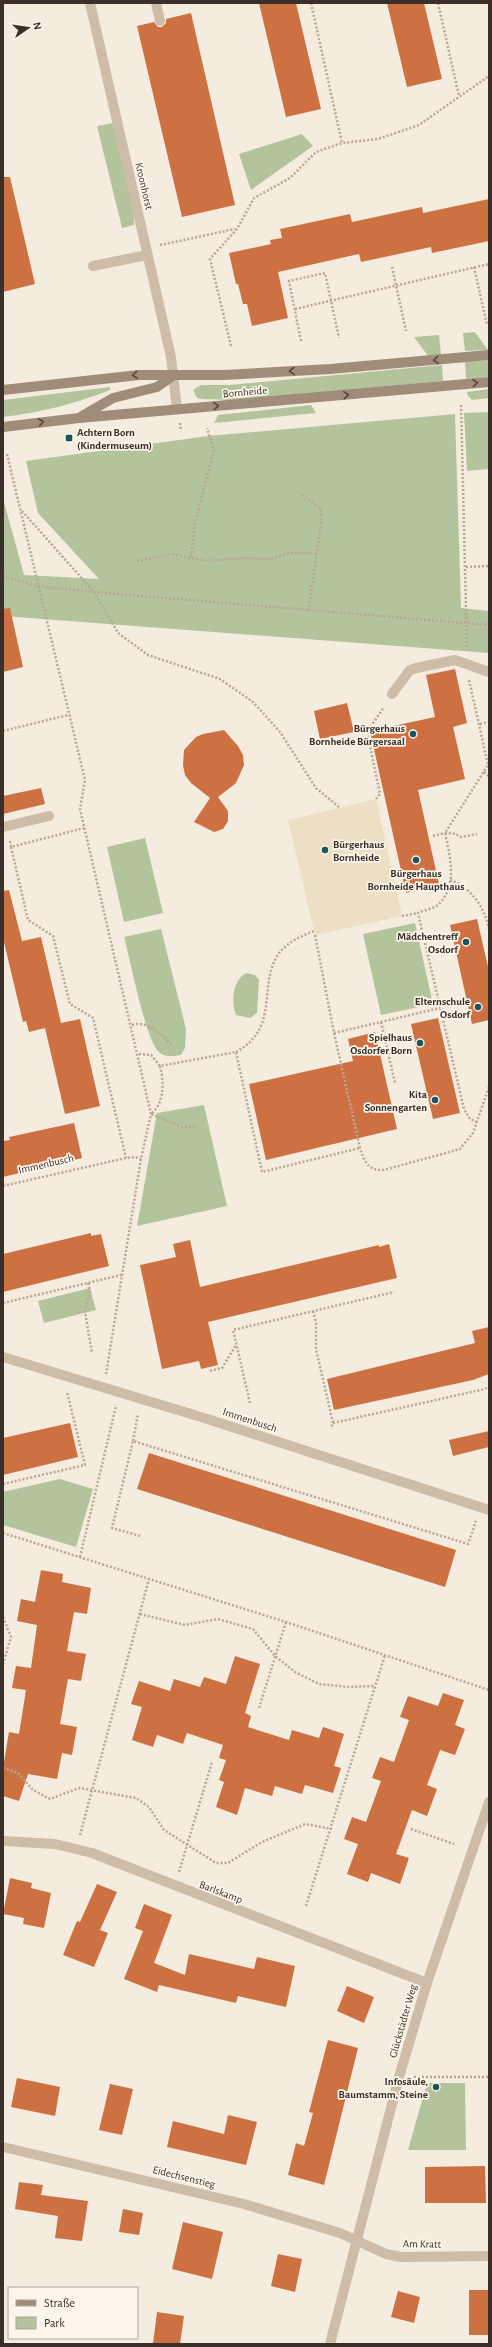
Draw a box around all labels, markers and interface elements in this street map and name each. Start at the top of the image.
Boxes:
north arrow [8,8,48,48]
text: N [31,21,43,31]
street label: Kroonhorst [133,161,155,211]
one-way arrow [433,355,439,364]
one-way arrow [289,367,296,376]
one-way arrow [132,371,138,380]
one-way arrow [472,379,478,388]
street label: Bornheide [222,385,268,399]
one-way arrow [343,391,349,400]
one-way arrow [213,402,219,411]
one-way arrow [38,418,44,427]
place label: Achtern Born (Kindermuseum) [77,427,152,451]
marker: Achtern Born (Kindermuseum) [64,433,74,443]
place label: Bürgerhaus Bornheide Bürgersaal [309,723,405,747]
marker: Bürgerhaus Bornheide Bürgersaal [408,729,418,739]
place label: Bürgerhaus Bornheide [333,839,384,863]
marker: Bürgerhaus Bornheide [320,845,330,855]
marker: Bürgerhaus Bornheide Haupthaus [411,855,421,865]
place label: Bürgerhaus Bornheide Haupthaus [368,868,464,892]
place label: Mädchentreff Osdorf [397,931,459,955]
marker: Mädchentreff Osdorf [461,937,471,947]
place label: Elternschule Osdorf [415,996,471,1020]
marker: Elternschule Osdorf [473,1002,483,1012]
place label: Spielhaus Osdorfer Born [350,1032,412,1056]
marker: Spielhaus Osdorfer Born [415,1038,425,1048]
place label: Kita Sonnengarten [365,1089,428,1113]
marker: Kita Sonnengarten [430,1095,440,1105]
street label: Immenbusch [17,1152,75,1176]
street label: Immenbusch [221,1406,279,1434]
street label: Barlskamp [198,1879,245,1905]
street label: Glückstädter Weg [387,1982,419,2059]
place label: Infosäule, Baumstamm, Steine [339,2076,428,2100]
marker: Infosäule, Baumstamm, Steine [431,2082,441,2092]
street label: Eidechsenstieg [152,2164,217,2190]
street label: Am Kratt [403,2238,442,2250]
legend [8,2287,138,2339]
text: Straße [44,2297,75,2309]
text: Park [44,2317,65,2329]

